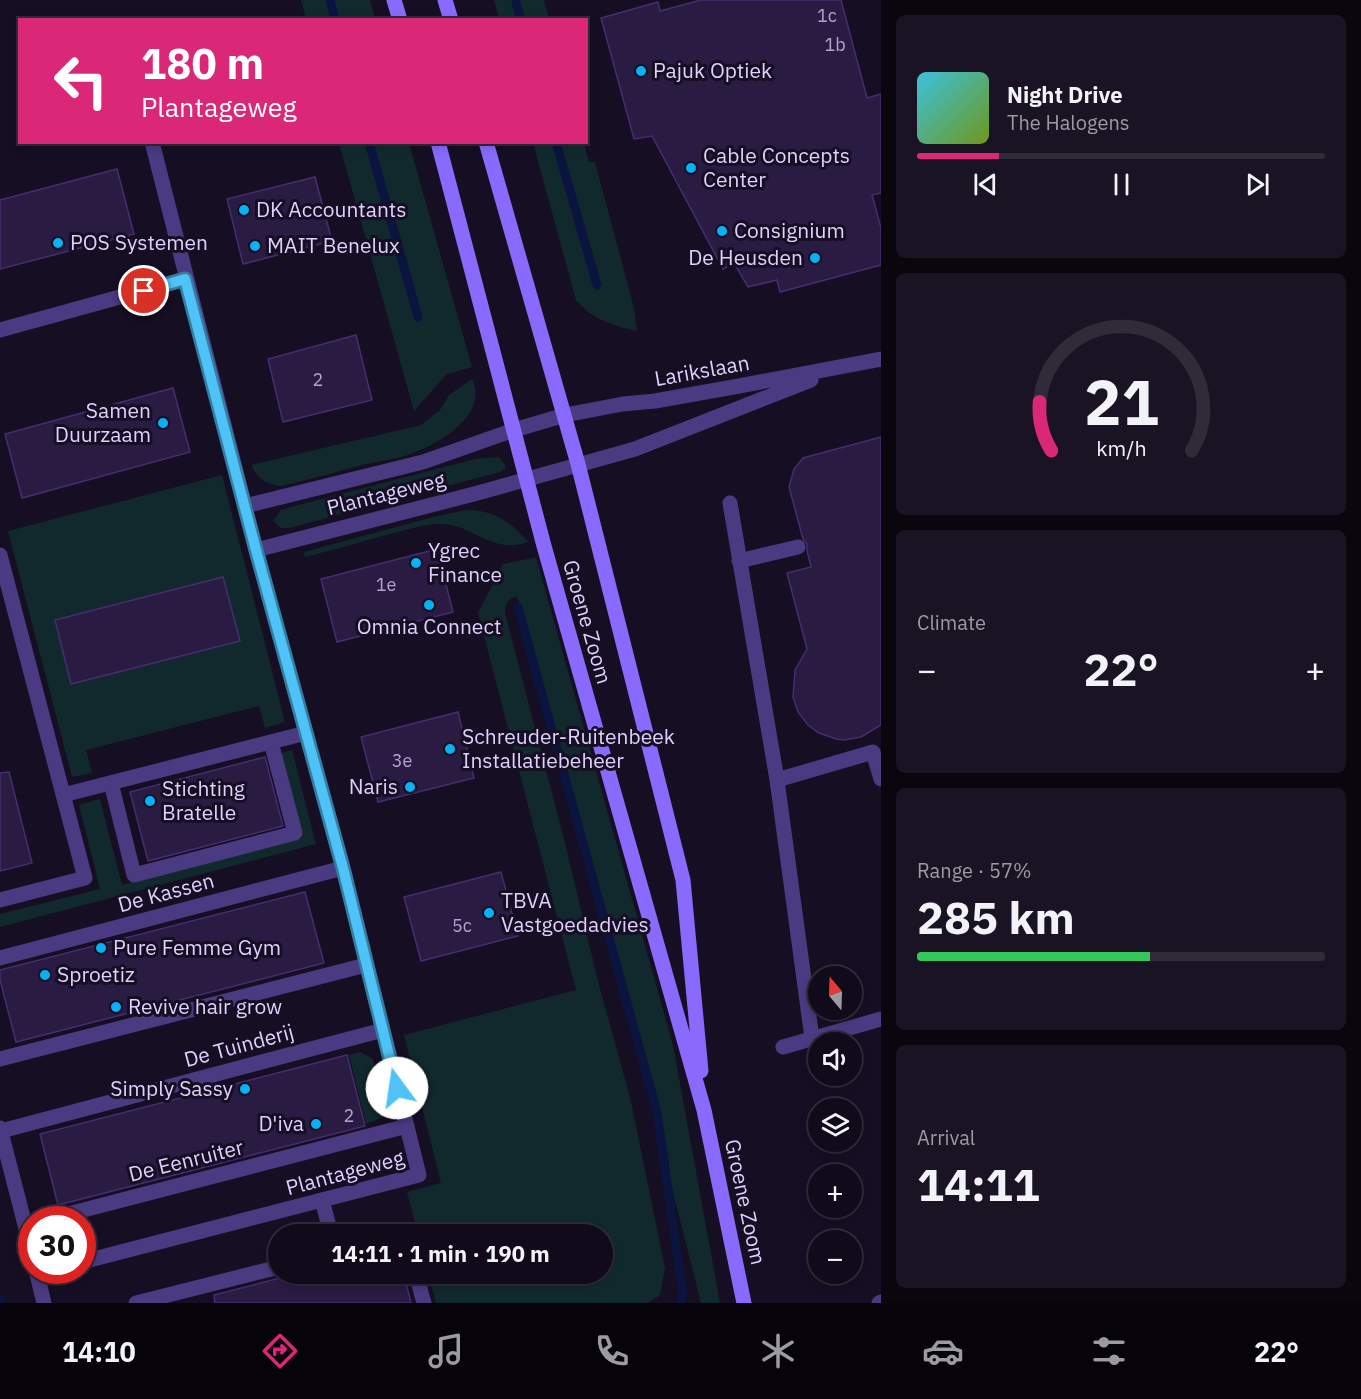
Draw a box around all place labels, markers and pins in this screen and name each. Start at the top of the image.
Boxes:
place label: Pajuk Optiek [653,56,772,84]
marker: Pajuk Optiek [634,64,648,78]
place label: Cable Concepts Center [703,141,850,193]
marker: Cable Concepts Center [684,161,698,175]
place label: DK Accountants [256,195,406,223]
marker: DK Accountants [237,203,251,217]
place label: Consignium [734,216,845,244]
marker: Consignium [715,224,729,238]
place label: POS Systemen [70,228,208,256]
place label: MAIT Benelux [267,231,400,259]
marker: POS Systemen [51,236,65,250]
marker: MAIT Benelux [248,239,262,253]
place label: De Heusden [688,243,803,271]
marker: De Heusden [808,251,822,265]
pin [118,265,169,316]
place label: Samen Duurzaam [55,396,151,448]
marker: Samen Duurzaam [156,416,170,430]
place label: Ygrec Finance [428,536,502,588]
marker: Ygrec Finance [409,556,423,570]
marker: Omnia Connect [422,598,436,612]
place label: Omnia Connect [357,612,501,640]
place label: Schreuder-Ruitenbeek Installatiebeheer [462,722,675,774]
marker: Schreuder-Ruitenbeek Installatiebeheer [443,742,457,756]
place label: Naris [349,772,398,800]
place label: Stichting Bratelle [162,774,245,826]
marker: Naris [403,780,417,794]
marker: Stichting Bratelle [143,794,157,808]
place label: TBVA Vastgoedadvies [501,886,649,938]
marker: TBVA Vastgoedadvies [482,906,496,920]
place label: Pure Femme Gym [113,933,281,961]
marker: Pure Femme Gym [94,941,108,955]
place label: Sproetiz [57,960,135,988]
marker: Sproetiz [38,968,52,982]
place label: Revive hair grow [128,992,282,1020]
marker: Revive hair grow [109,1000,123,1014]
place label: Simply Sassy [110,1074,234,1102]
marker: Simply Sassy [238,1082,252,1096]
place label: D'iva [258,1109,304,1137]
marker: D'iva [309,1117,323,1131]

